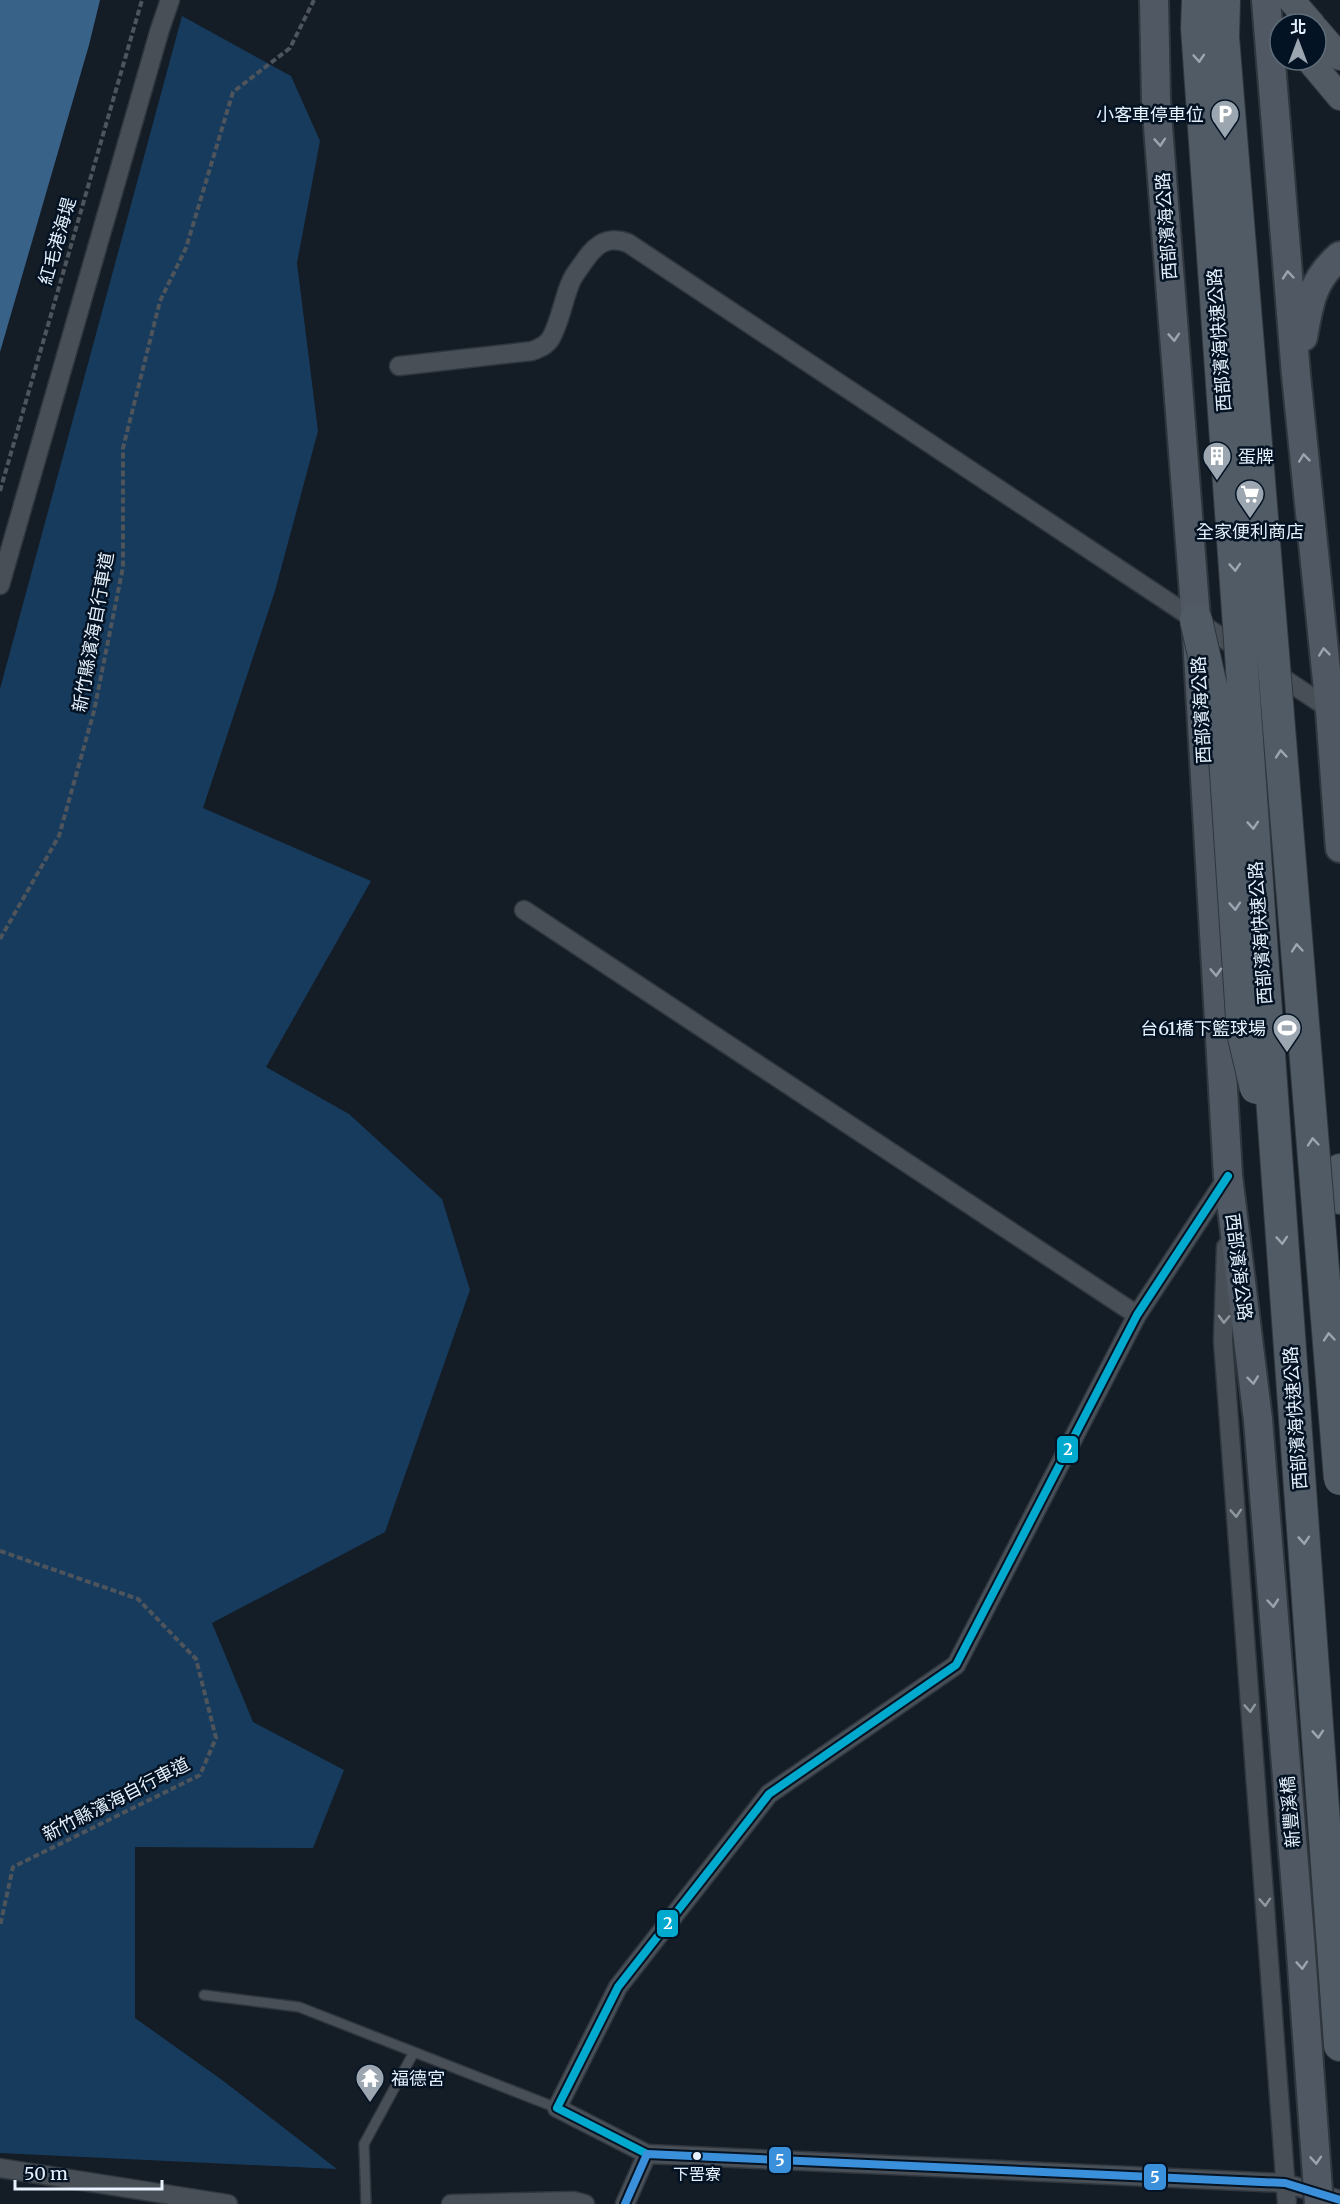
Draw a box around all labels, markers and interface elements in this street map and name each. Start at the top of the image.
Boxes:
north arrow [1268,12,1328,72]
text: 北 [1290,17,1306,37]
one-way arrow [1193,54,1206,63]
parking icon: 小客車停車位 [1209,98,1241,140]
place label: 小客車停車位 [1096,103,1204,126]
one-way arrow [1153,138,1166,147]
street label: 西部濱海公路 [1151,171,1181,281]
street label: 紅毛港海堤 [34,195,80,287]
street label: 西部濱海快速公路 [1203,267,1235,413]
one-way arrow [1282,270,1295,279]
one-way arrow [1168,332,1181,341]
building icon: 蛋牌 [1201,440,1233,482]
place label: 蛋牌 [1238,445,1274,468]
one-way arrow [1298,453,1311,462]
supermarket icon: 全家便利商店 [1234,478,1266,520]
place label: 全家便利商店 [1196,520,1304,543]
street label: 新竹縣濱海自行車道 [68,550,118,714]
one-way arrow [1228,563,1241,572]
one-way arrow [1318,647,1331,656]
street label: 西部濱海公路 [1187,655,1215,765]
one-way arrow [1275,749,1288,758]
one-way arrow [1246,820,1259,829]
street label: 西部濱海快速公路 [1244,860,1276,1006]
one-way arrow [1228,901,1241,910]
one-way arrow [1291,943,1304,952]
one-way arrow [1210,967,1223,976]
sports icon: 台61橋下籃球場 [1271,1012,1303,1054]
place label: 台61橋下籃球場 [1140,1017,1266,1040]
one-way arrow [1307,1138,1320,1147]
street label: 西部濱海公路 [1221,1212,1257,1322]
one-way arrow [1275,1236,1288,1245]
one-way arrow [1217,1314,1230,1323]
one-way arrow [1322,1332,1335,1341]
street label: 西部濱海快速公路 [1279,1345,1311,1491]
one-way arrow [1247,1376,1259,1385]
line badge: 2 [1056,1435,1079,1464]
text: 2 [1063,1439,1073,1459]
one-way arrow [1229,1509,1242,1518]
one-way arrow [1297,1535,1310,1544]
one-way arrow [1266,1599,1279,1608]
one-way arrow [1243,1703,1256,1712]
one-way arrow [1311,1730,1324,1739]
street label: 新竹縣濱海自行車道 [39,1752,193,1846]
street label: 新豐溪橋 [1275,1775,1305,1849]
one-way arrow [1258,1898,1271,1907]
line badge: 2 [656,1909,679,1938]
text: 2 [663,1913,673,1933]
one-way arrow [1295,1961,1308,1970]
temple icon: 福德宮 [354,2062,386,2104]
place label: 福德宮 [391,2067,445,2090]
line badge: 5 [768,2146,792,2174]
marker: 下罟寮 [691,2150,703,2162]
text: 5 [775,2150,785,2170]
scale bar [15,2153,162,2191]
one-way arrow [1309,2155,1322,2164]
text: 50 m [24,2162,68,2185]
line badge: 5 [1143,2163,1167,2191]
place label: 下罟寮 [673,2164,721,2184]
text: 5 [1150,2167,1160,2187]

